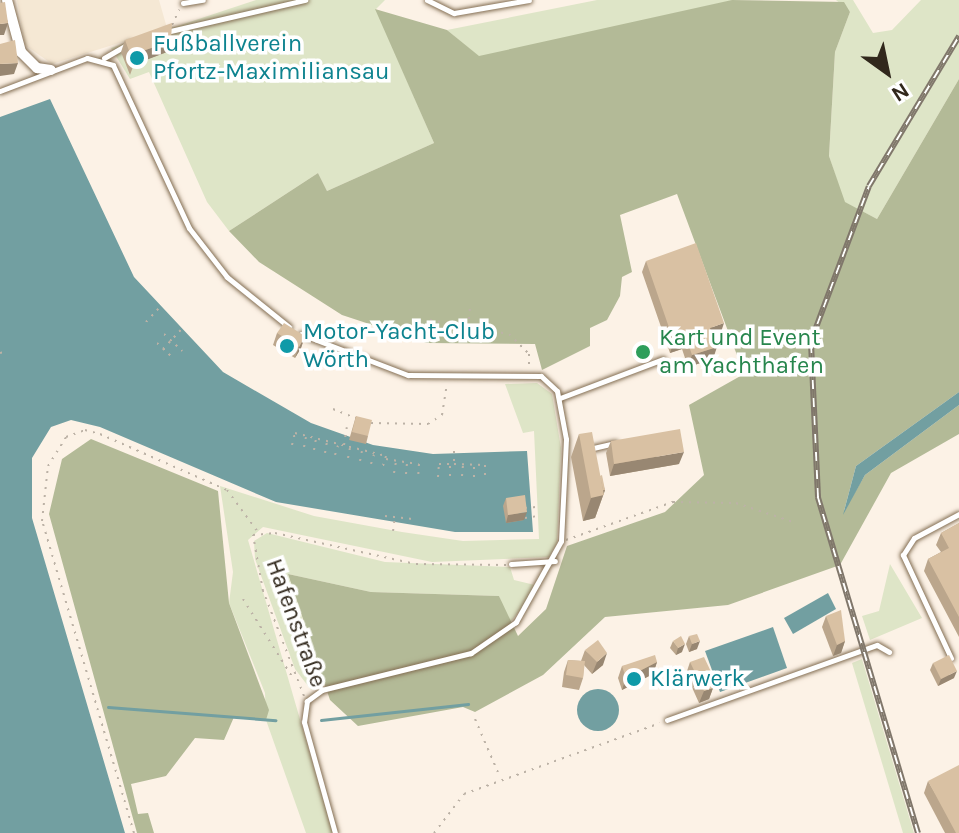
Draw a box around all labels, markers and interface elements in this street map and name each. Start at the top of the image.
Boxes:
place label: Fußballverein Pfortz-Maximiliansau [153,30,390,86]
north arrow [847,32,927,112]
marker: Fußballverein Pfortz-Maximiliansau [128,49,146,67]
text: N [886,77,914,107]
place label: Motor-Yacht-Club Wörth [303,318,495,374]
place label: Kart und Event am Yachthafen [659,324,824,380]
marker: Motor-Yacht-Club Wörth [278,337,296,355]
marker: Kart und Event am Yachthafen [634,343,652,361]
street label: Hafenstraße [259,555,333,691]
place label: Klärwerk [650,665,745,693]
marker: Klärwerk [625,670,643,688]

